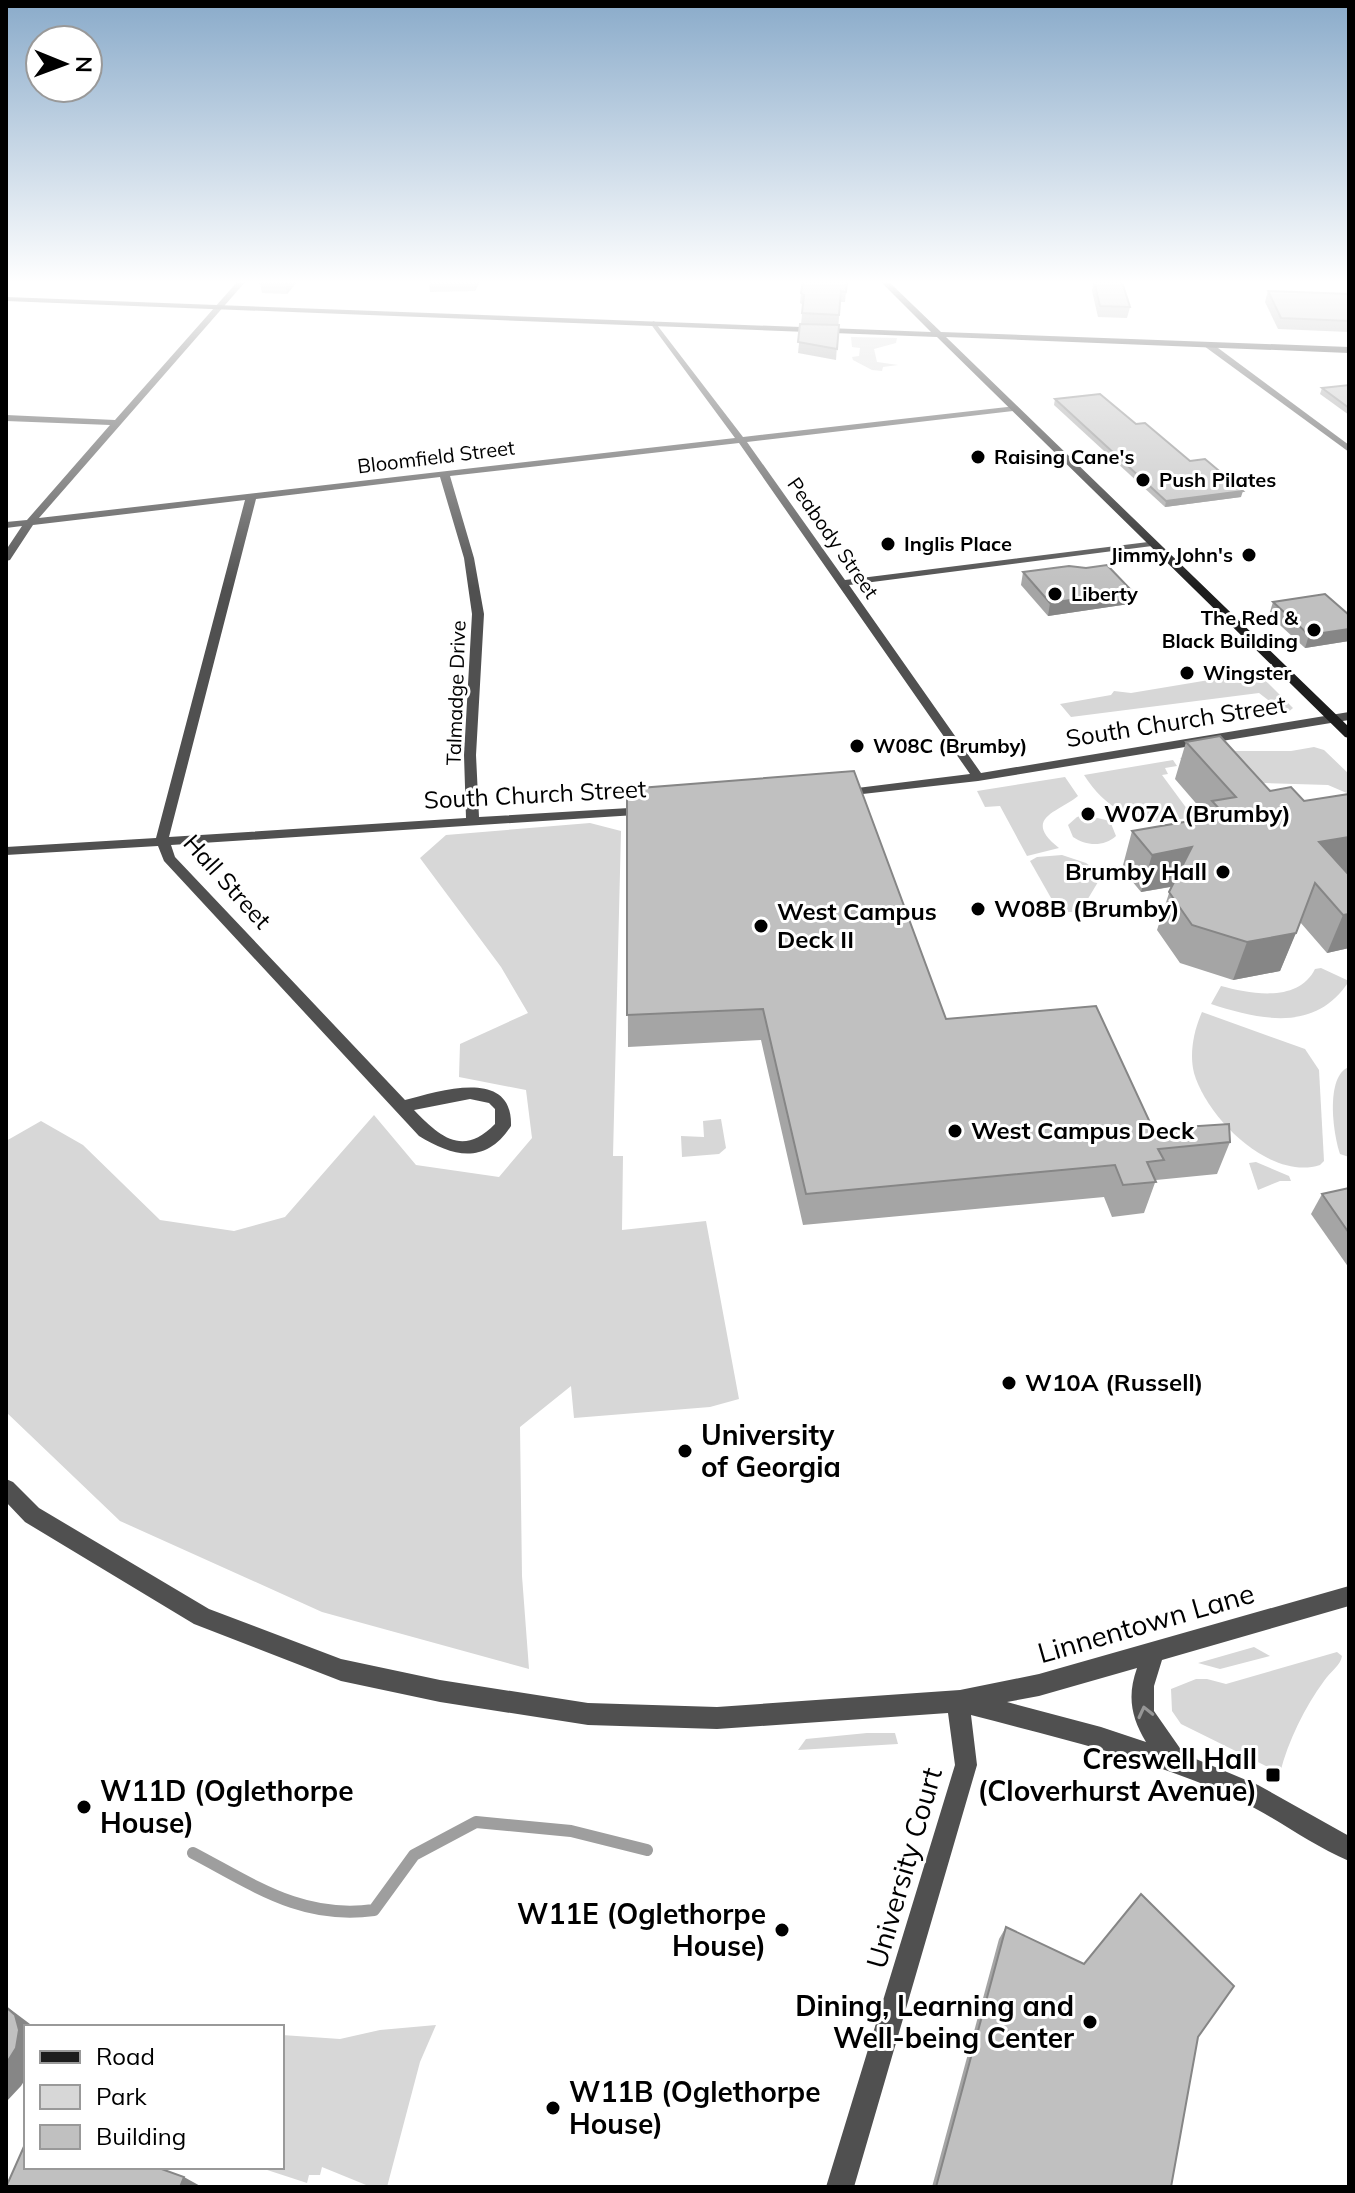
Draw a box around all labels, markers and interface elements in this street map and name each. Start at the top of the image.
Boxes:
north arrow [24,24,104,104]
text: N [70,56,98,73]
street label: Bloomfield Street [356,434,516,479]
place label: Raising Cane's [994,444,1134,469]
marker: Raising Cane's [969,448,987,466]
place label: Push Pilates [1159,467,1276,492]
marker: Push Pilates [1134,471,1152,489]
street label: Peabody Street [782,472,884,603]
place label: Inglis Place [904,531,1012,556]
marker: Inglis Place [879,535,897,553]
place label: Jimmy John's [1110,542,1233,567]
marker: Jimmy John's [1240,546,1258,564]
place label: Liberty [1071,581,1138,606]
marker: Liberty [1046,585,1064,603]
place label: The Red & Black Building [1162,605,1299,653]
street label: Talmadge Drive [440,620,471,766]
marker: The Red & Black Building [1305,621,1323,639]
place label: Wingster [1203,660,1291,685]
marker: Wingster [1178,664,1196,682]
street label: South Church Street [1064,689,1288,753]
place label: W08C (Brumby) [873,733,1027,758]
marker: W08C (Brumby) [848,737,866,755]
street label: South Church Street [423,773,647,815]
place label: W07A (Brumby) [1104,798,1291,828]
marker: W07A (Brumby) [1079,805,1097,823]
street label: Hall Street [178,828,278,935]
place label: Brumby Hall [1065,856,1207,886]
marker: Brumby Hall [1214,863,1232,881]
place label: W08B (Brumby) [994,893,1179,923]
place label: West Campus Deck II [777,896,937,954]
marker: W08B (Brumby) [969,900,987,918]
marker: West Campus Deck II [752,917,770,935]
place label: West Campus Deck [971,1115,1195,1145]
marker: West Campus Deck [946,1122,964,1140]
place label: W10A (Russell) [1025,1367,1203,1397]
marker: W10A (Russell) [1000,1374,1018,1392]
place label: University of Georgia [701,1417,841,1484]
marker: University of Georgia [676,1442,694,1460]
street label: Linnentown Lane [1034,1575,1258,1670]
one-way arrow [1137,1705,1154,1719]
place label: Creswell Hall (Cloverhurst Avenue) [977,1741,1257,1808]
street label: University Court [858,1763,949,1972]
marker: Creswell Hall (Cloverhurst Avenue) [1264,1766,1282,1784]
place label: W11D (Oglethorpe House) [100,1773,354,1840]
marker: W11D (Oglethorpe House) [75,1798,93,1816]
place label: W11E (Oglethorpe House) [517,1896,766,1963]
marker: W11E (Oglethorpe House) [773,1921,791,1939]
place label: Dining, Learning and Well-being Center [795,1988,1074,2055]
marker: Dining, Learning and Well-being Center [1081,2013,1099,2031]
legend [24,2025,284,2169]
text: Road [96,2041,155,2071]
place label: W11B (Oglethorpe House) [569,2074,821,2141]
text: Park [96,2081,147,2111]
marker: W11B (Oglethorpe House) [544,2099,562,2117]
text: Building [96,2121,186,2151]

